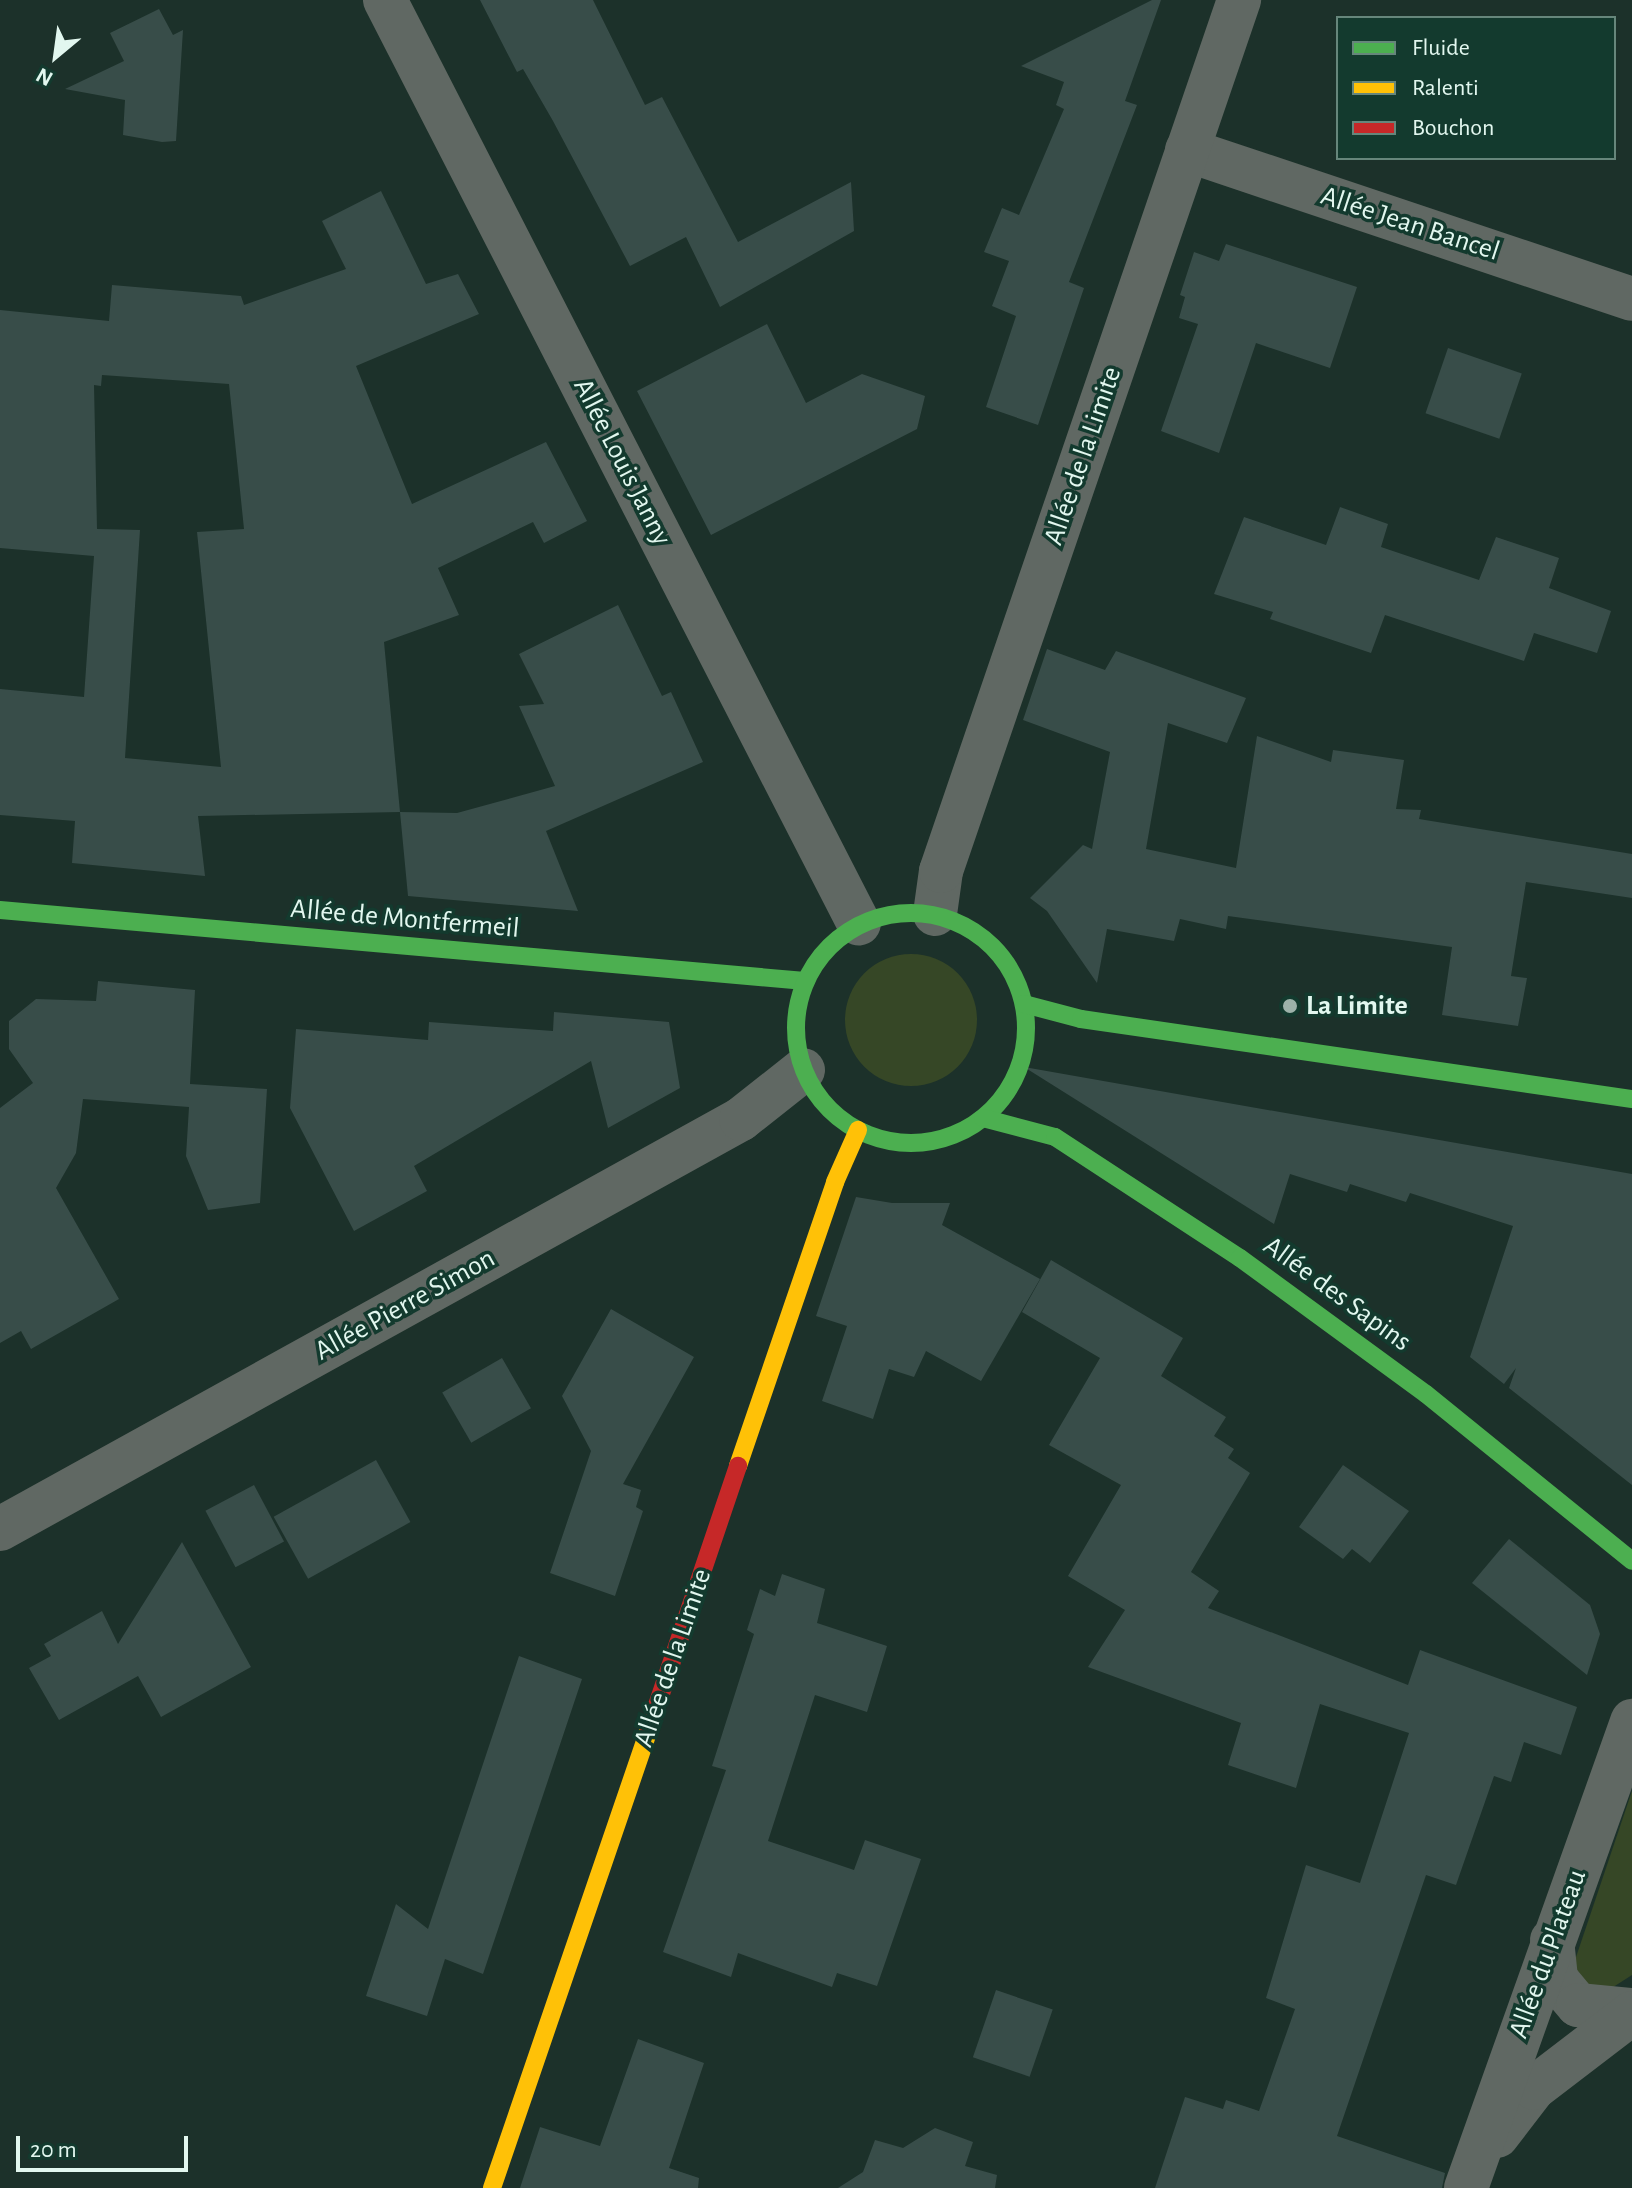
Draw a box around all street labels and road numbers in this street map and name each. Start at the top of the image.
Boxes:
street label: Allée Jean Bancel [1316,179,1504,269]
street label: Allée de la Limite [1037,363,1129,549]
street label: Allée Louis Janny [566,373,678,551]
street label: Allée de Montfermeil [289,892,521,946]
street label: Allée des Sapins [1257,1229,1417,1359]
street label: Allée Pierre Simon [309,1242,501,1368]
street label: Allée de la Limite [627,1565,719,1751]
street label: Allée du Plateau [1502,1865,1594,2043]

